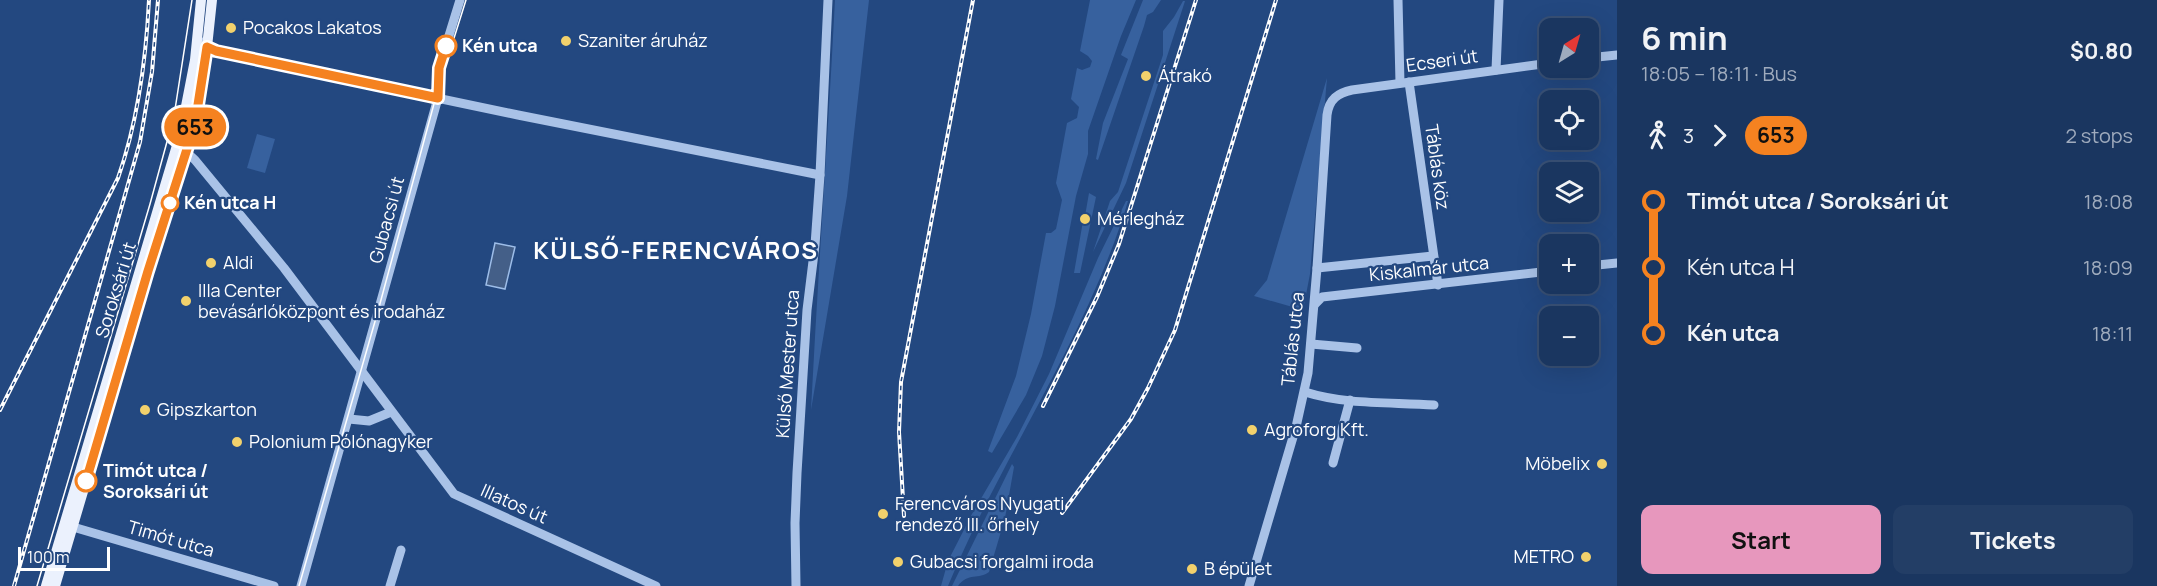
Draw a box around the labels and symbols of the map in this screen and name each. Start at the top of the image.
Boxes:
place label: Pocakos Lakatos [243,15,382,39]
north arrow [1539,18,1599,78]
marker: Pocakos Lakatos [224,21,238,35]
place label: Szaniter áruház [578,28,708,52]
place label: Kén utca [462,33,538,57]
marker: Szaniter áruház [559,34,573,48]
marker: Kén utca [435,35,457,57]
street label: Ecseri út [1404,43,1479,77]
place label: Átrakó [1158,63,1212,87]
marker: Átrakó [1139,69,1153,83]
line badge: 653 [160,108,230,146]
street label: Táblás köz [1420,123,1456,211]
street label: Gubacsi út [363,174,409,266]
place label: Kén utca H [184,190,276,214]
marker: Kén utca H [161,194,179,212]
place label: Mérlegház [1097,206,1185,230]
marker: Mérlegház [1078,212,1092,226]
district label: KÜLSŐ-FERENCVÁROS [533,233,819,266]
street label: Soroksári út [89,239,141,341]
place label: Aldi [223,250,253,274]
street label: Kiskalmár utca [1368,250,1490,286]
marker: Aldi [204,256,218,270]
place label: Illa Center bevásárlóközpont és irodaház [198,278,445,323]
street label: Külső Mester utca [770,289,804,439]
street label: Táblás utca [1275,290,1309,387]
marker: Illa Center bevásárlóközpont és irodaház [179,294,193,308]
place label: Gipszkarton [157,397,257,421]
marker: Gipszkarton [138,403,152,417]
place label: Agroforg Kft. [1264,417,1369,441]
marker: Agroforg Kft. [1245,423,1259,437]
place label: Polonium Pólónagyker [249,429,433,453]
marker: Polonium Pólónagyker [230,435,244,449]
place label: Möbelix [1525,451,1591,475]
marker: Möbelix [1595,457,1609,471]
place label: Timót utca / Soroksári út [103,458,209,503]
marker: Timót utca / Soroksári út [75,470,97,492]
street label: Illatos út [477,478,552,528]
place label: Ferencváros Nyugati rendező III. őrhely [895,491,1065,536]
marker: Ferencváros Nyugati rendező III. őrhely [876,507,890,521]
street label: Timót utca [125,514,217,562]
scale bar [18,544,110,572]
place label: METRO [1514,544,1574,568]
place label: Gubacsi forgalmi iroda [910,549,1094,573]
marker: METRO [1579,550,1593,564]
marker: Gubacsi forgalmi iroda [891,555,905,569]
place label: B épület [1204,556,1272,580]
marker: B épület [1185,562,1199,576]

